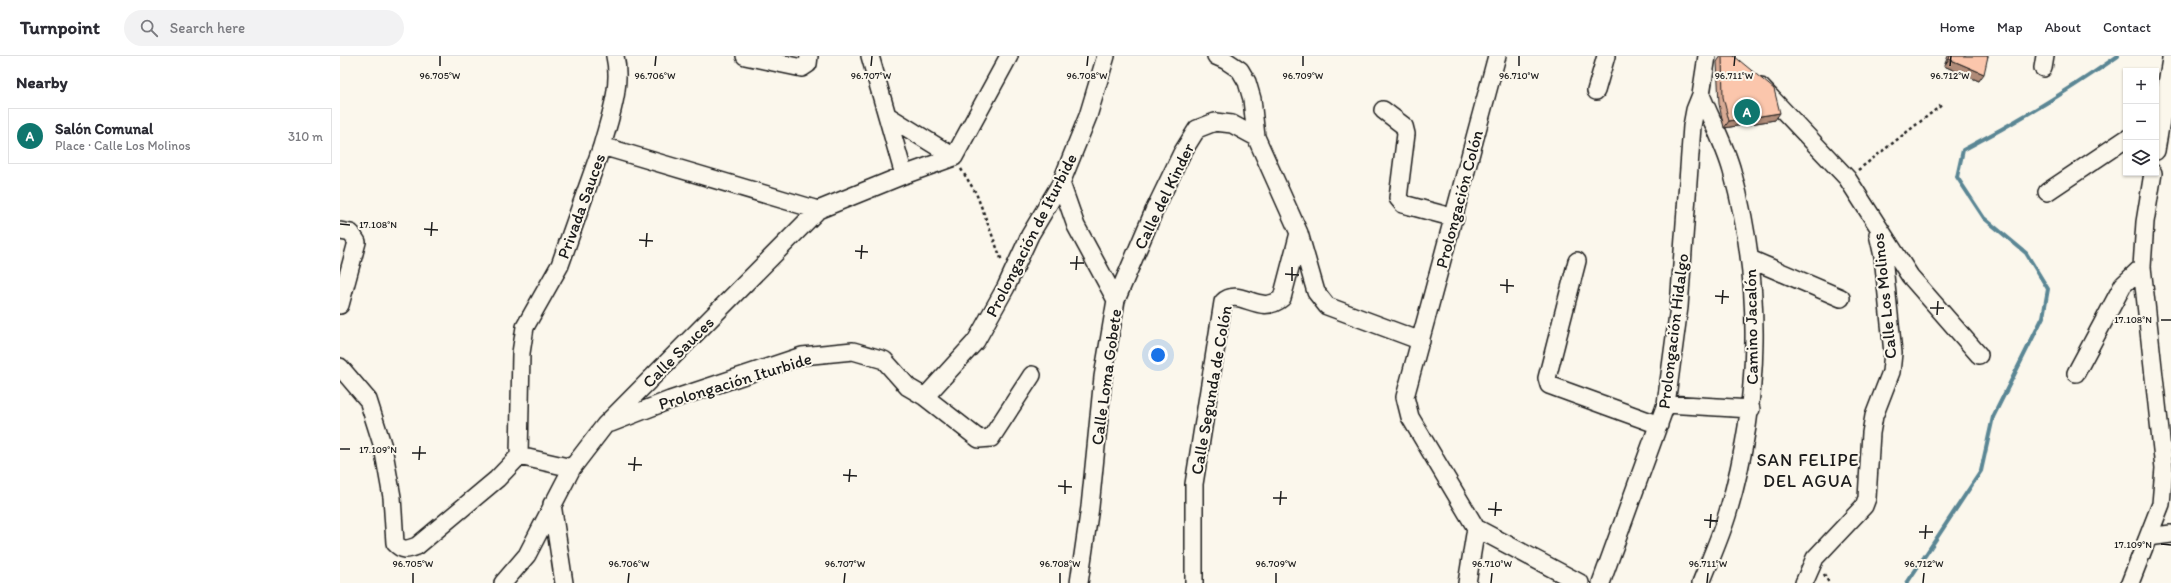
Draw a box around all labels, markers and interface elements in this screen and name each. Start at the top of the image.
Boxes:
search box [124,10,404,46]
text: Turnpoint [20,16,100,39]
icon: search [138,17,160,39]
text: Search here [170,19,245,37]
text: Home [1940,19,1975,36]
text: Map [1997,19,2023,36]
text: About [2045,19,2081,36]
text: Contact [2103,19,2151,36]
map controls [2123,68,2159,176]
button: + [2123,68,2159,104]
text: 96.705°W [420,69,461,82]
text: 96.706°W [635,69,676,82]
text: 96.707°W [851,69,892,82]
text: 96.708°W [1066,69,1108,82]
text: 96.709°W [1283,69,1324,82]
text: 96.710°W [1499,69,1540,82]
text: 96.711°W [1715,69,1754,82]
text: 96.712°W [1930,69,1970,82]
text: Nearby [16,72,68,92]
pin: A [1734,97,1760,127]
button: − [2123,104,2159,140]
text: Salón Comunal [55,120,153,138]
street label: Prolongación Colón [1431,128,1487,270]
text: A [26,129,34,144]
text: 310 m [288,129,323,144]
text: Place · Calle Los Molinos [55,138,191,153]
street label: Calle del Kinder [1130,139,1198,252]
button: layers [2123,140,2159,176]
street label: Prolongación de Iturbide [981,150,1081,320]
street label: Privada Sauces [553,151,609,261]
text: 17.108°N [359,218,397,231]
street label: Calle Los Molinos [1867,232,1901,360]
street label: Prolongación Hidalgo [1654,252,1692,410]
street label: Camino Jacalón [1740,269,1762,385]
street label: Calle Segunda de Colón [1186,304,1236,476]
street label: Calle Loma Gobete [1087,308,1125,446]
street label: Calle Sauces [638,312,718,392]
text: 17.108°N [2114,313,2152,326]
your location [1148,345,1168,365]
street label: Prolongación Iturbide [656,348,814,414]
text: 17.109°N [359,443,397,456]
district label: SAN FELIPE DEL AGUA [1756,449,1860,492]
text: 17.109°N [2114,538,2152,551]
text: 96.705°W [393,557,434,570]
text: 96.706°W [609,557,650,570]
text: 96.707°W [825,557,866,570]
text: 96.708°W [1039,557,1081,570]
text: 96.709°W [1256,557,1297,570]
text: 96.710°W [1472,557,1513,570]
text: 96.711°W [1689,557,1728,570]
text: 96.712°W [1904,557,1944,570]

